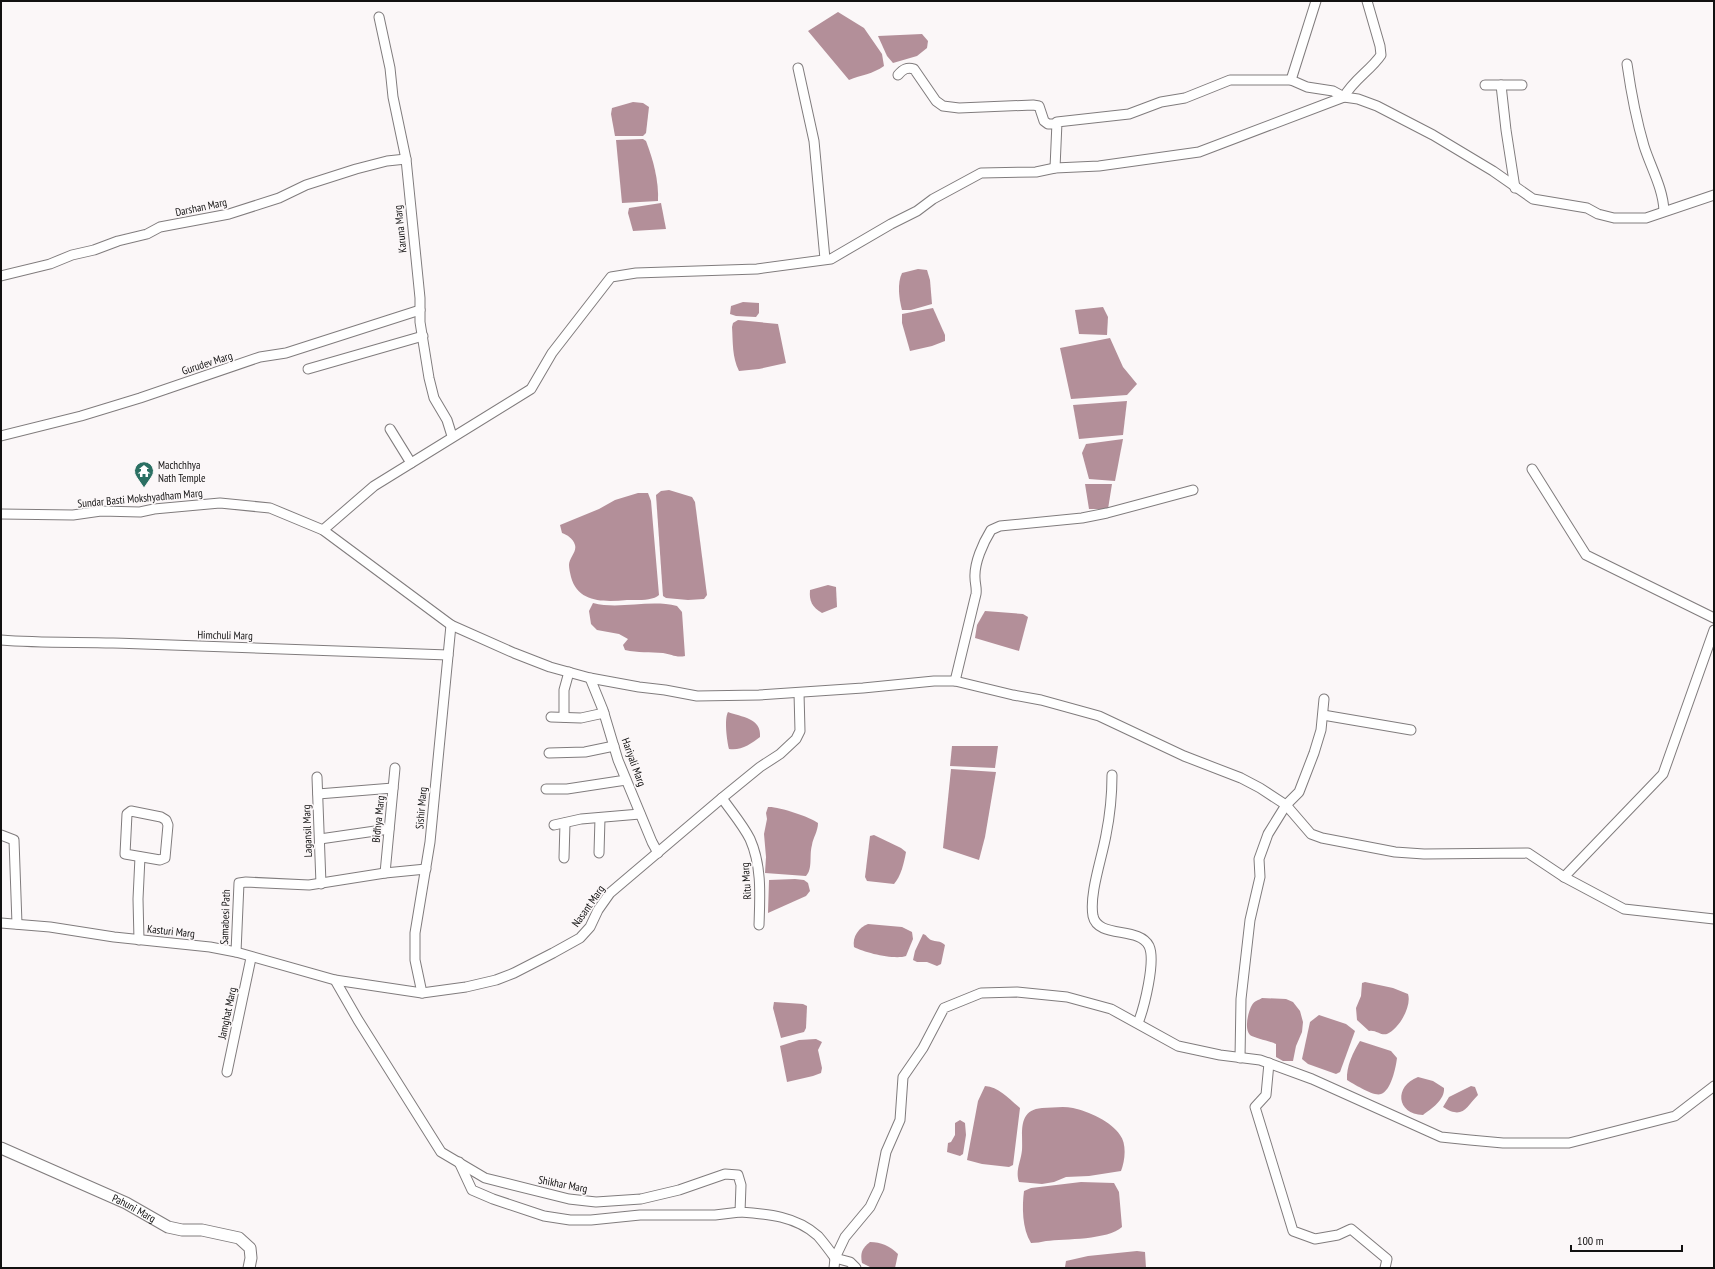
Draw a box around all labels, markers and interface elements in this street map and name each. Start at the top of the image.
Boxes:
street label: Darshan Marg [174,195,228,219]
street label: Karuna Marg [390,204,409,254]
street label: Gurudev Marg [180,348,234,378]
place label: Machchhya Nath Temple [158,458,206,485]
temple icon: Machchhya Nath Temple [133,460,155,488]
street label: Sundar Basti Mokshyadham Marg [77,486,203,510]
street label: Himchuli Marg [197,628,253,642]
street label: Hariyali Marg [619,736,649,788]
street label: Sishir Marg [412,786,430,830]
street label: Bidhya Marg [369,795,387,843]
street label: Lagansil Marg [299,804,315,858]
street label: Ritu Marg [738,862,754,900]
street label: Nasant Marg [569,882,608,930]
street label: Samabesi Path [217,889,233,945]
street label: Kasturi Marg [146,922,196,940]
street label: Jamghat Marg [214,986,239,1041]
street label: Shikhar Marg [537,1172,589,1196]
street label: Pahuni Marg [110,1191,158,1226]
scale bar [1571,1227,1682,1253]
text: 100 m [1577,1233,1604,1248]

